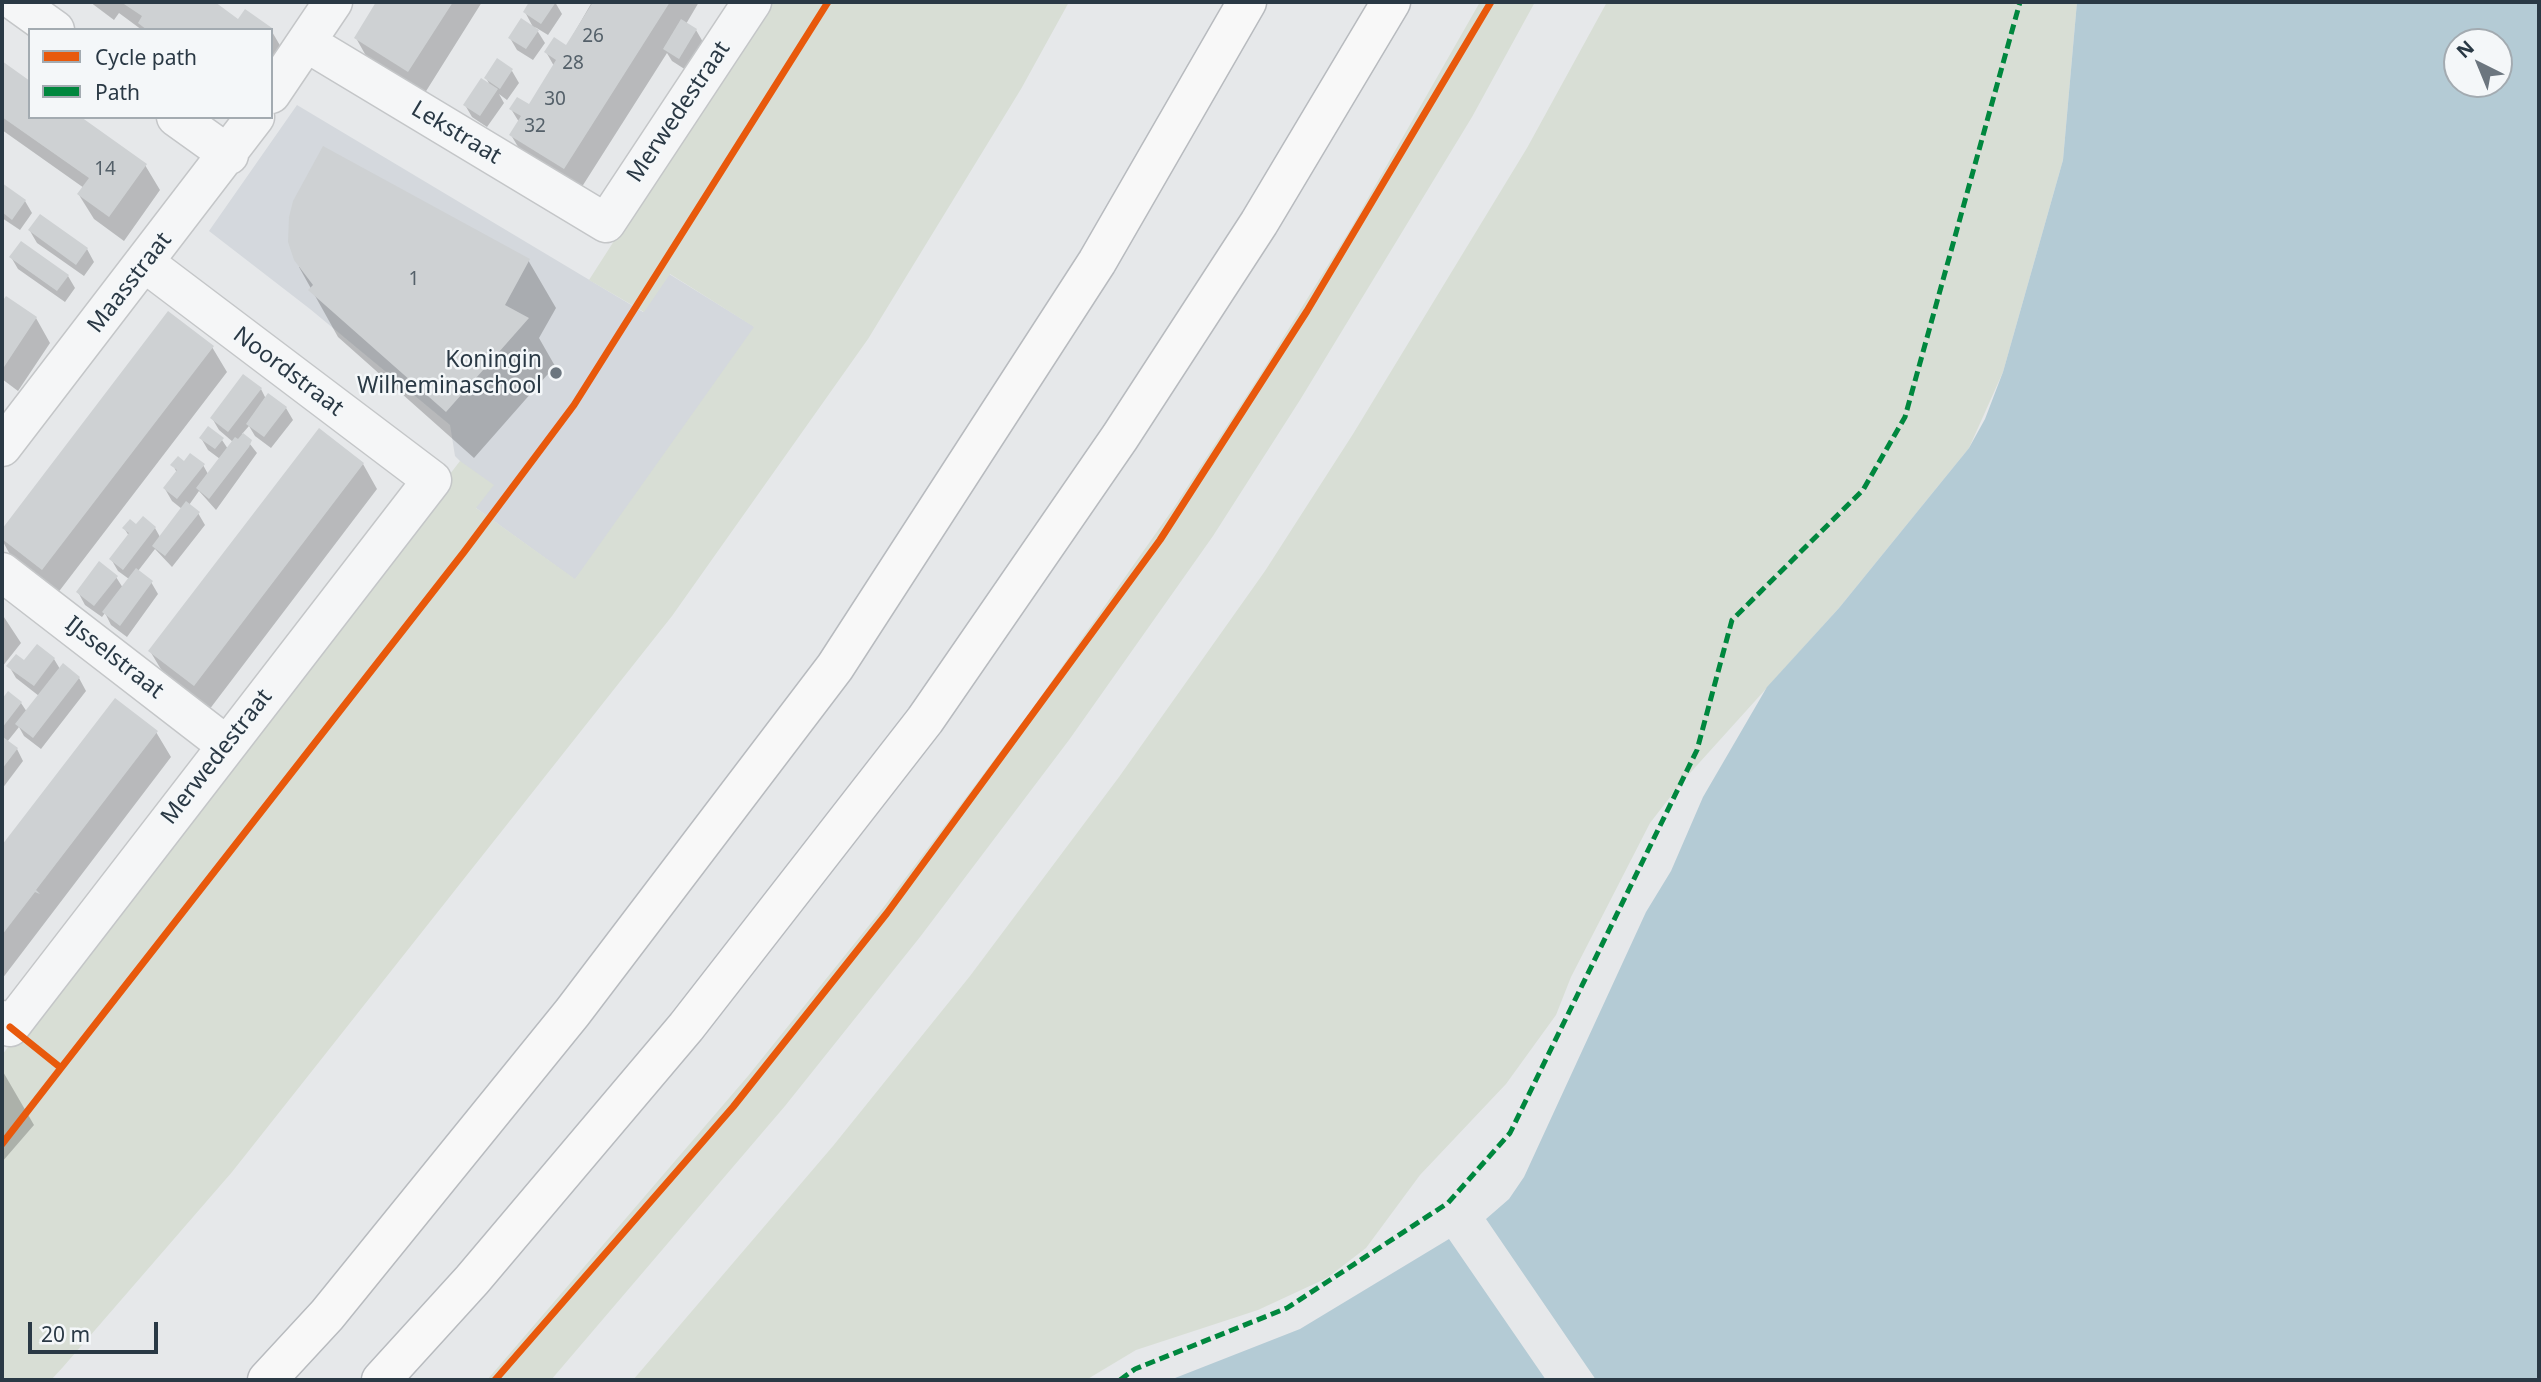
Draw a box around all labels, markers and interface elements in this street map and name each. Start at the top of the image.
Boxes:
house number: 26 [582,26,604,48]
legend [28,28,273,119]
north arrow [2443,28,2513,98]
text: N [2451,34,2480,64]
street label: Merwedestraat [622,36,736,188]
text: Cycle path [95,43,197,71]
house number: 28 [562,53,584,75]
text: Path [95,78,140,106]
house number: 30 [544,89,566,111]
street label: Lekstraat [406,95,506,171]
house number: 32 [524,116,546,138]
house number: 14 [94,159,116,181]
street label: Maasstraat [82,227,178,339]
house number: 1 [409,269,419,291]
street label: Noordstraat [227,322,349,422]
place label: Koningin Wilheminaschool [357,346,542,400]
marker: Koningin Wilheminaschool [548,365,564,381]
street label: IJsselstraat [59,611,169,705]
street label: Merwedestraat [156,684,278,830]
scale bar [32,1308,161,1352]
text: 20 m [41,1320,90,1348]

